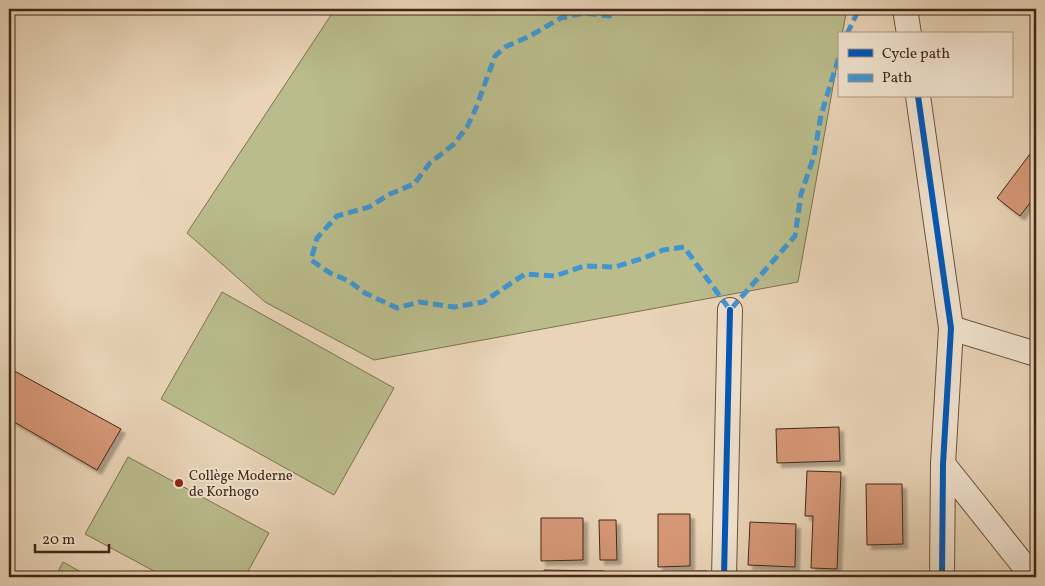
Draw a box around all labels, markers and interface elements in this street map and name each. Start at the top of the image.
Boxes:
legend [838,32,1012,98]
text: Cycle path [882,44,950,65]
text: Path [882,68,912,89]
place label: Collège Moderne de Korhogo [189,467,293,502]
marker: Collège Moderne de Korhogo [173,477,185,489]
scale bar [35,521,109,553]
text: 20 m [42,530,75,551]

